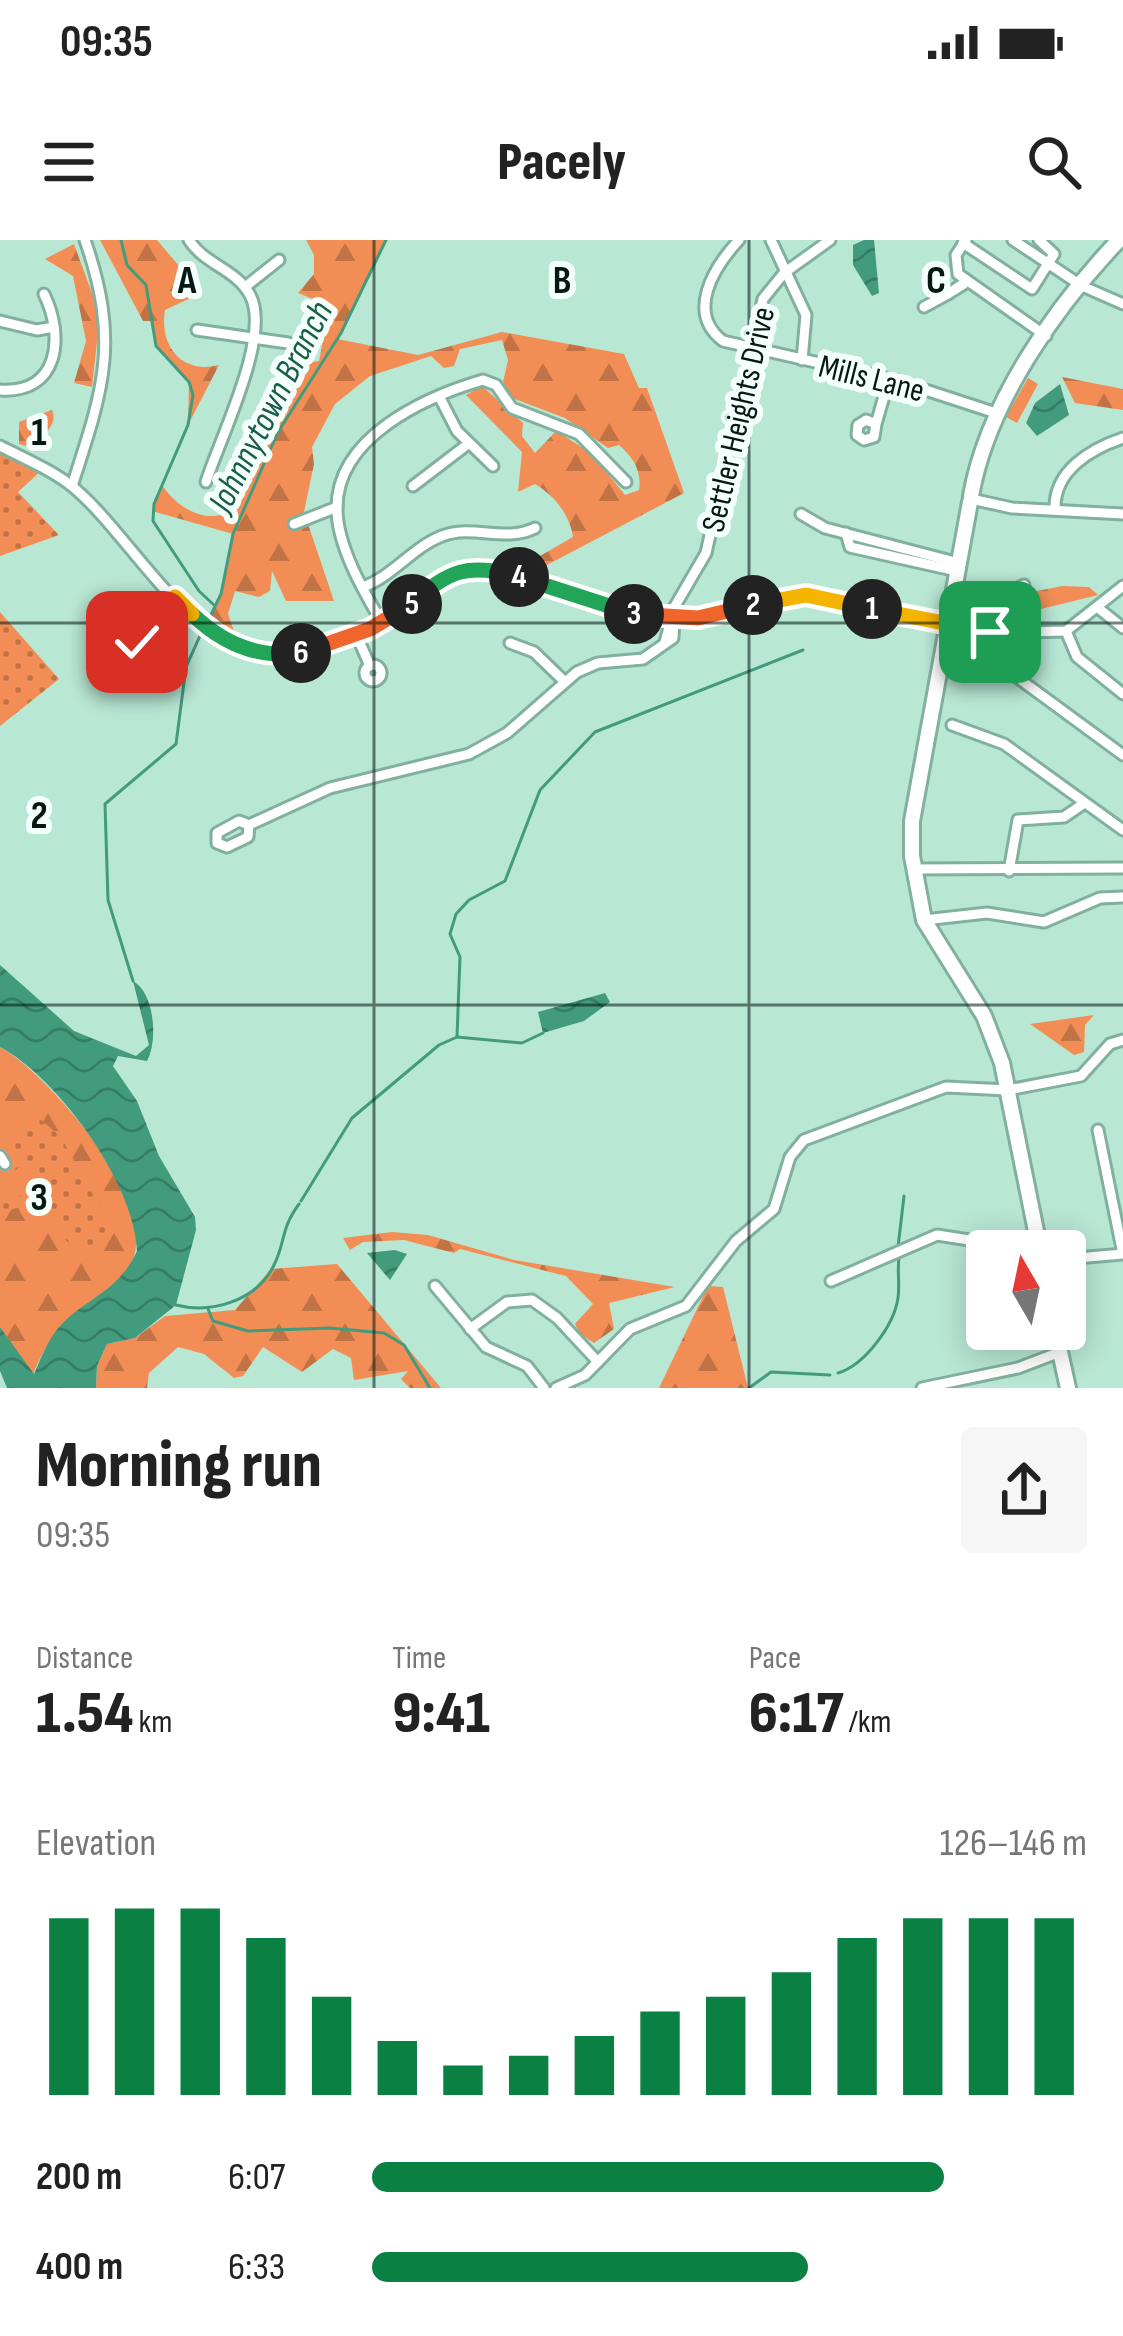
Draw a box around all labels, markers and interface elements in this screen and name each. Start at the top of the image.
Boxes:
text: 09:35 [60,15,153,70]
icon: menu [36,129,102,195]
icon: search [1021,129,1087,195]
text: Pacely [497,130,626,195]
text: A [177,258,197,305]
text: B [553,258,571,305]
text: C [926,258,946,305]
water label: Johnnytown Branch [199,295,343,521]
street label: Settler Heights Drive [694,303,784,536]
street label: Mills Lane [815,347,928,411]
text: 1 [31,410,47,457]
pin: 4 [489,547,549,607]
text: 4 [511,557,527,597]
pin: 5 [382,574,442,634]
pin: 2 [723,575,783,635]
pin: 1 [842,579,902,639]
pin [939,581,1041,683]
text: 5 [405,584,419,624]
pin: 3 [604,584,664,644]
text: 2 [746,585,760,625]
text: 1 [866,589,878,629]
pin [86,591,188,693]
text: 3 [627,594,641,634]
icon: arrive [957,599,1023,665]
icon: check [104,609,170,675]
pin: 6 [271,623,331,683]
text: 6 [293,633,309,673]
text: 2 [30,793,48,840]
text: 3 [30,1175,48,1222]
north arrow [966,1230,1086,1350]
map controls [966,1230,1086,1350]
text: Morning run [36,1427,322,1506]
button: share [961,1427,1087,1553]
text: 09:35 [36,1512,110,1559]
text: Distance [36,1638,133,1678]
text: Time [392,1638,446,1678]
text: Pace [749,1638,801,1678]
text: 1.54 [36,1678,133,1750]
text: 9:41 [392,1678,490,1750]
text: 6:17 [749,1678,843,1750]
text: km [133,1702,172,1742]
text: /km [843,1702,892,1742]
text: Elevation [36,1820,156,1867]
text: 126–146 m [940,1820,1087,1867]
text: 200 m [36,2154,122,2201]
text: 6:07 [228,2154,285,2201]
text: 400 m [36,2244,123,2291]
text: 6:33 [228,2244,285,2291]

